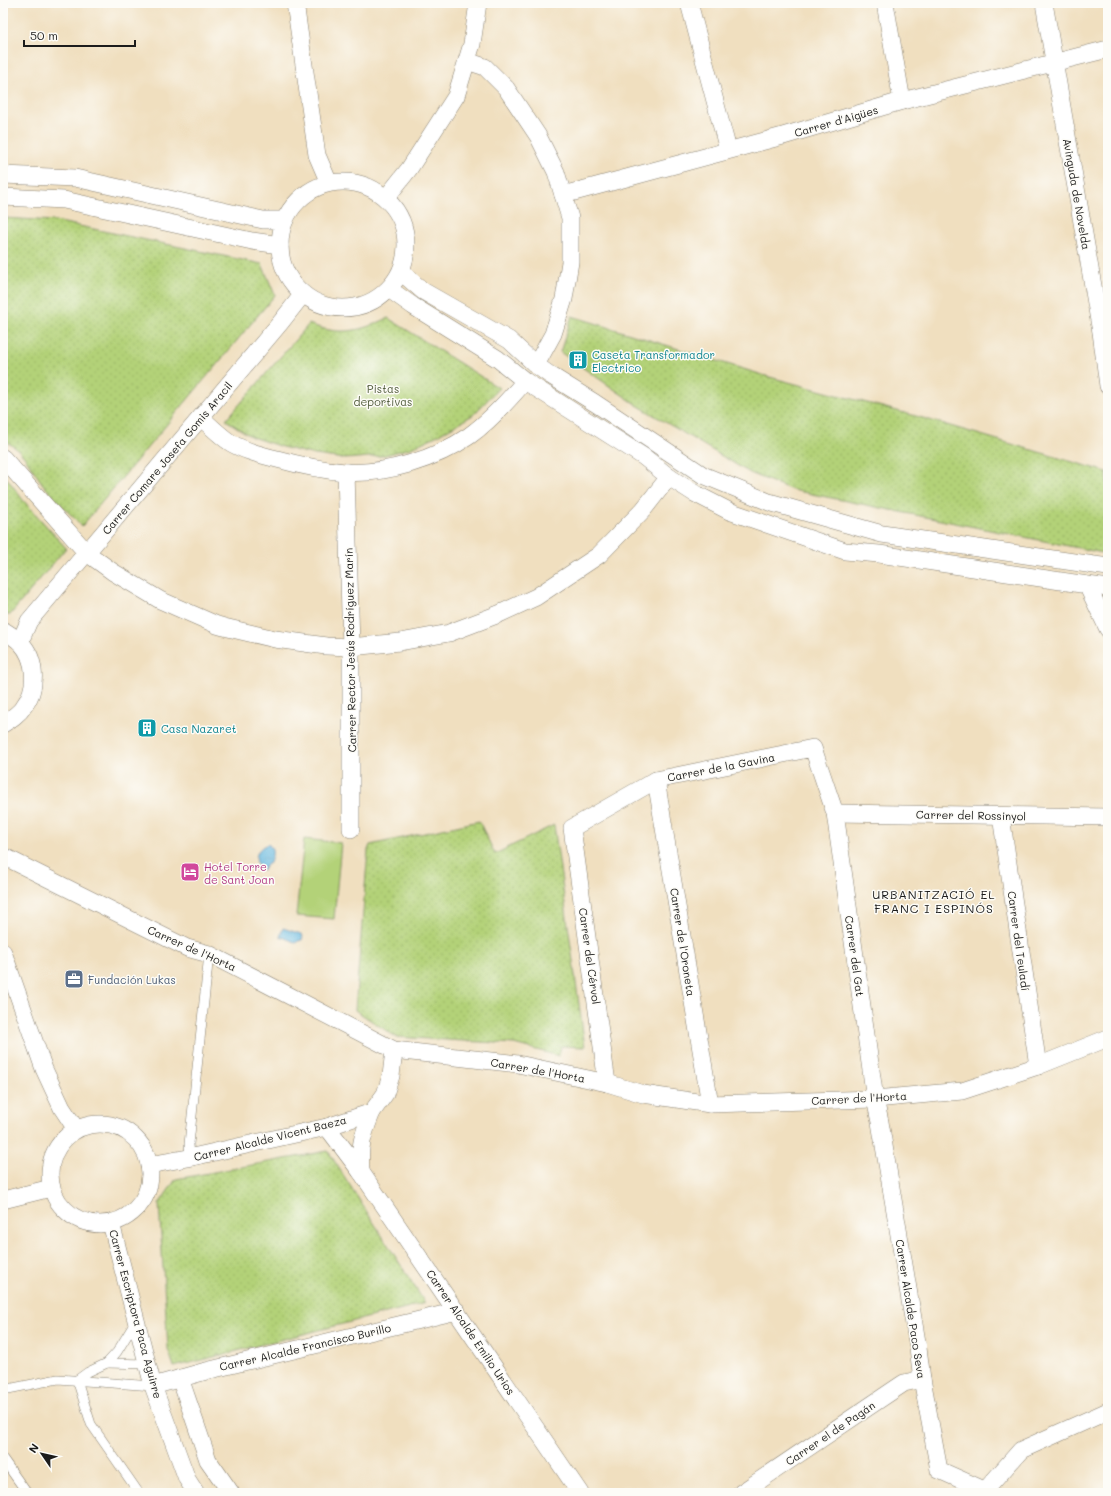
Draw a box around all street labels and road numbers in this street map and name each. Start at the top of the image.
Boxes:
street label: Carrer d'Aigües [792,102,880,140]
street label: Avinguda de Novelda [1060,137,1094,251]
street label: Carrer Comare Josefa Gomis Aracil [99,378,235,538]
street label: Carrer Rector Jesús Rodríguez Marín [341,548,359,752]
street label: Carrer de la Gavina [666,749,776,785]
street label: Carrer del Rossinyol [916,807,1026,823]
street label: Carrer de l'Oroneta [667,887,699,997]
street label: Carrer del Teuladí [1005,890,1033,992]
street label: Carrer del Cérvol [576,907,604,1005]
street label: Carrer del Gat [842,915,868,998]
street label: Carrer de l'Horta [145,922,239,974]
street label: Carrer de l'Horta [490,1054,587,1086]
street label: Carrer de l'Horta [811,1088,907,1108]
street label: Carrer Alcalde Vicent Baeza [192,1112,348,1164]
street label: Carrer Escriptora Paca Aguirre [106,1228,166,1400]
street label: Carrer Alcalde Paco Seva [893,1238,929,1380]
street label: Carrer Alcalde Emilio Urios [423,1266,519,1398]
street label: Carrer Alcalde Francisco Burillo [218,1320,393,1374]
street label: Carrer el de Pagán [782,1397,878,1469]

